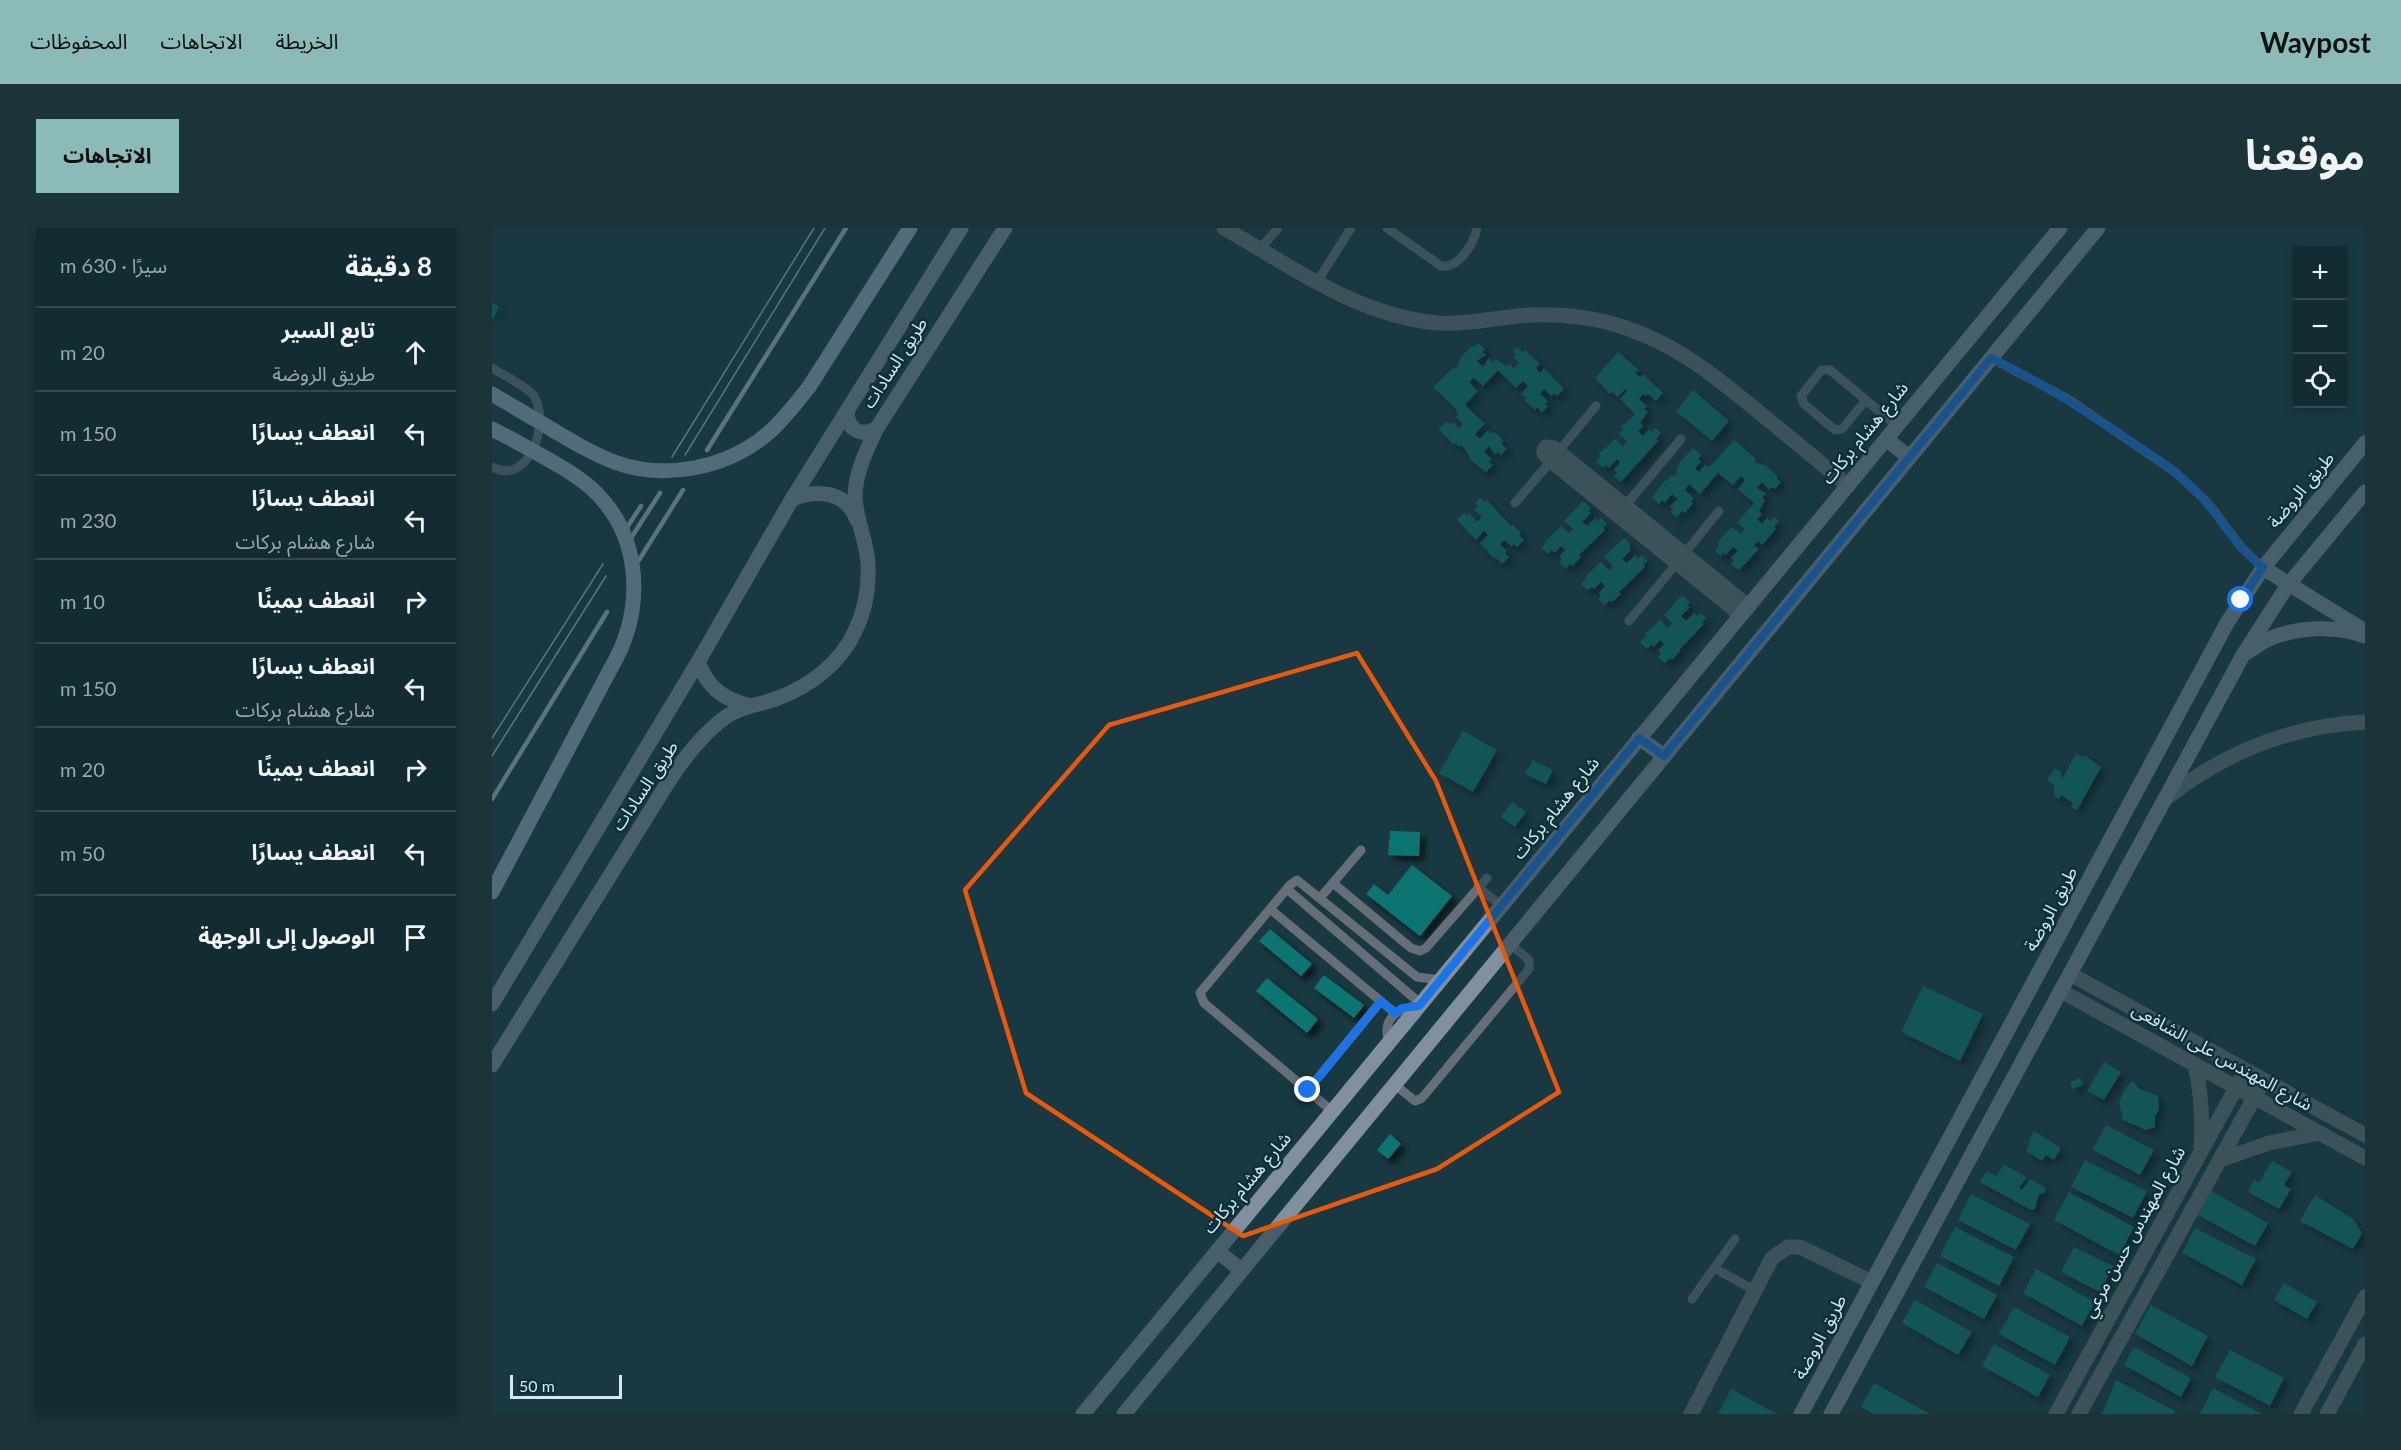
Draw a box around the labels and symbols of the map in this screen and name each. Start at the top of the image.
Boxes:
street label: طريق السادات [857,313,932,412]
street label: شارع هشام بركات [1816,377,1915,491]
street label: طريق الروضة [2262,447,2339,532]
route start [2227,586,2253,612]
street label: طريق السادات [606,736,683,835]
street label: شارع هشام بركات [1507,752,1606,866]
street label: طريق الروضة [2019,863,2082,955]
street label: شارع المهندس على الشافعى [2127,997,2317,1118]
route end [1294,1076,1320,1102]
street label: شارع هشام بركات [1197,1127,1298,1240]
street label: شارع المهندس حسن مرعي [2077,1142,2193,1323]
street label: طريق الروضة [1788,1291,1851,1383]
scale bar [510,1372,622,1400]

